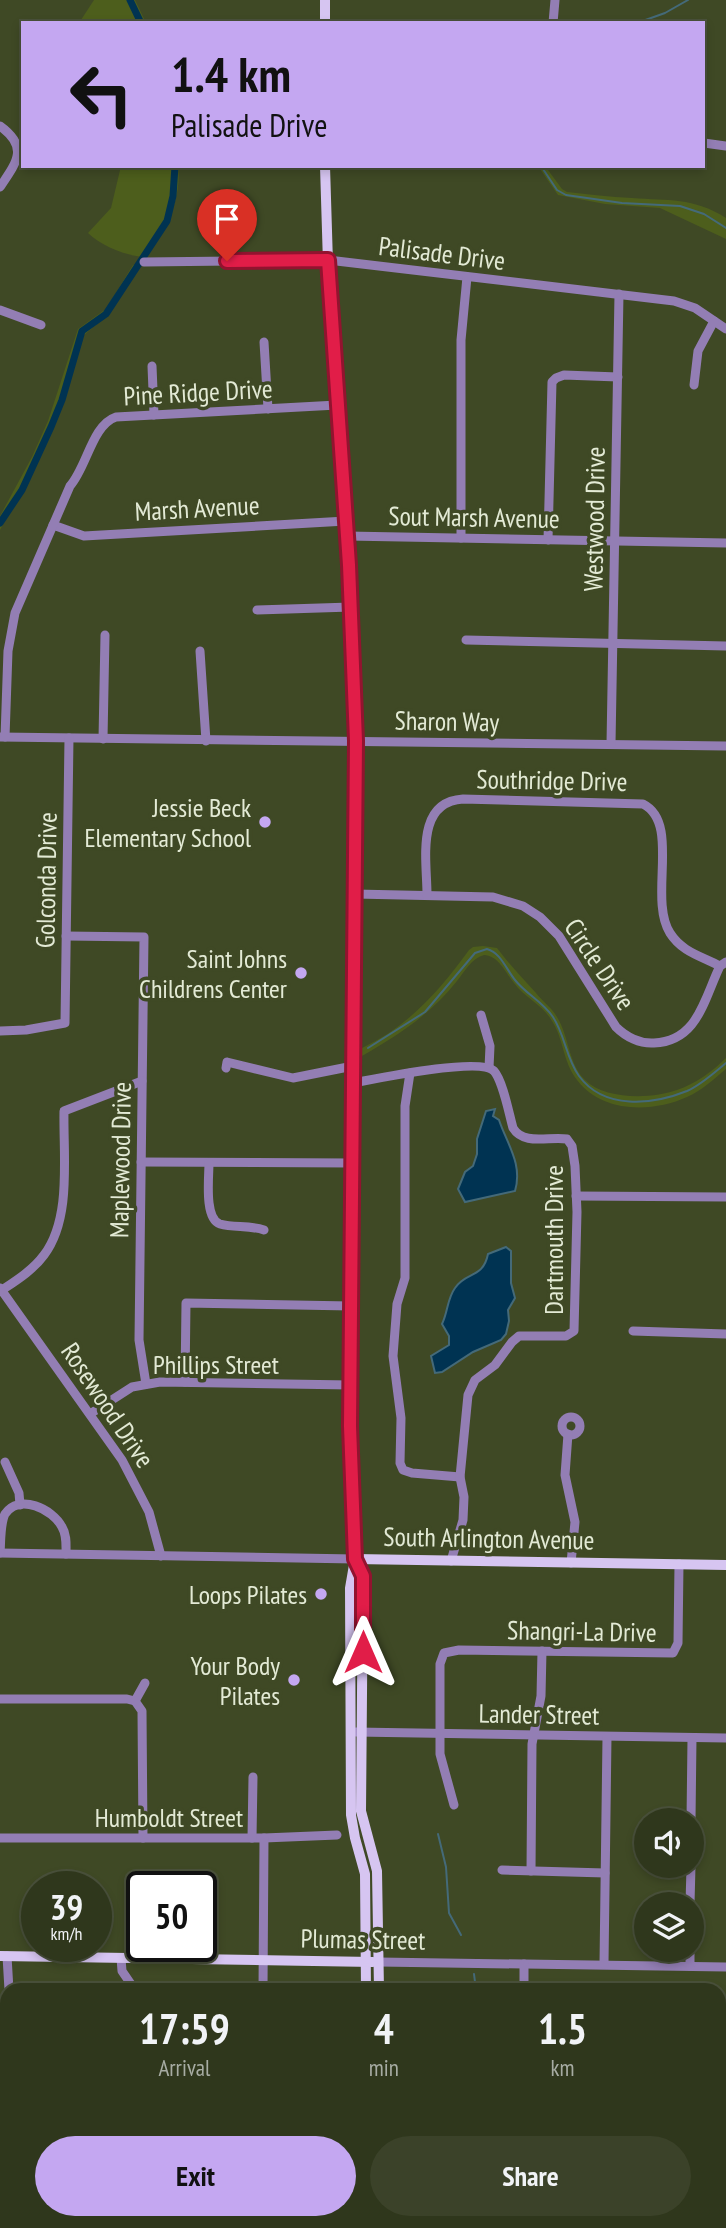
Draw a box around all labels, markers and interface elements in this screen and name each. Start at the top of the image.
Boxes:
text: 1.4 km [171,42,291,106]
icon: left [56,49,147,140]
text: Palisade Drive [171,104,327,146]
pin [197,189,257,261]
icon: arrive [208,200,246,238]
street label: Palisade Drive [377,229,507,277]
street label: Pine Ridge Drive [123,372,273,412]
street label: Westwood Drive [576,446,612,592]
street label: Marsh Avenue [134,488,260,528]
street label: Sout Marsh Avenue [388,499,560,535]
street label: Sharon Way [394,704,500,738]
street label: Southridge Drive [476,762,628,798]
place label: Jessie Beck Elementary School [84,791,251,854]
street label: Golconda Drive [28,812,64,948]
marker: Jessie Beck Elementary School [257,814,273,830]
street label: Circle Drive [557,912,643,1016]
place label: Saint Johns Childrens Center [139,942,287,1005]
marker: Saint Johns Childrens Center [293,965,309,981]
street label: Maplewood Drive [102,1081,138,1239]
street label: Dartmouth Drive [537,1165,570,1315]
street label: Rosewood Drive [54,1336,162,1474]
street label: Phillips Street [153,1348,279,1381]
street label: South Arlington Avenue [383,1520,595,1556]
place label: Loops Pilates [189,1578,307,1611]
marker: Loops Pilates [313,1586,329,1602]
street label: Shangri-La Drive [507,1613,657,1649]
position arrow [326,1615,400,1689]
place label: Your Body Pilates [190,1649,280,1712]
marker: Your Body Pilates [286,1672,302,1688]
street label: Lander Street [478,1696,600,1732]
street label: Humboldt Street [95,1801,243,1834]
map controls [634,1808,704,1962]
button: sound [634,1808,704,1878]
speed limit sign: 50 [126,1871,217,1962]
text: 39 [50,1884,83,1930]
button: layers [634,1892,704,1962]
street label: Plumas Street [300,1921,426,1957]
text: km/h [51,1922,82,1945]
text: 17:59 [139,2001,230,2056]
text: 4 [374,2001,394,2056]
text: 1.5 [538,2001,587,2056]
text: Arrival [158,2053,210,2082]
text: min [369,2053,399,2082]
text: km [551,2053,574,2082]
button: Exit [35,2136,356,2216]
button: Share [370,2136,691,2216]

